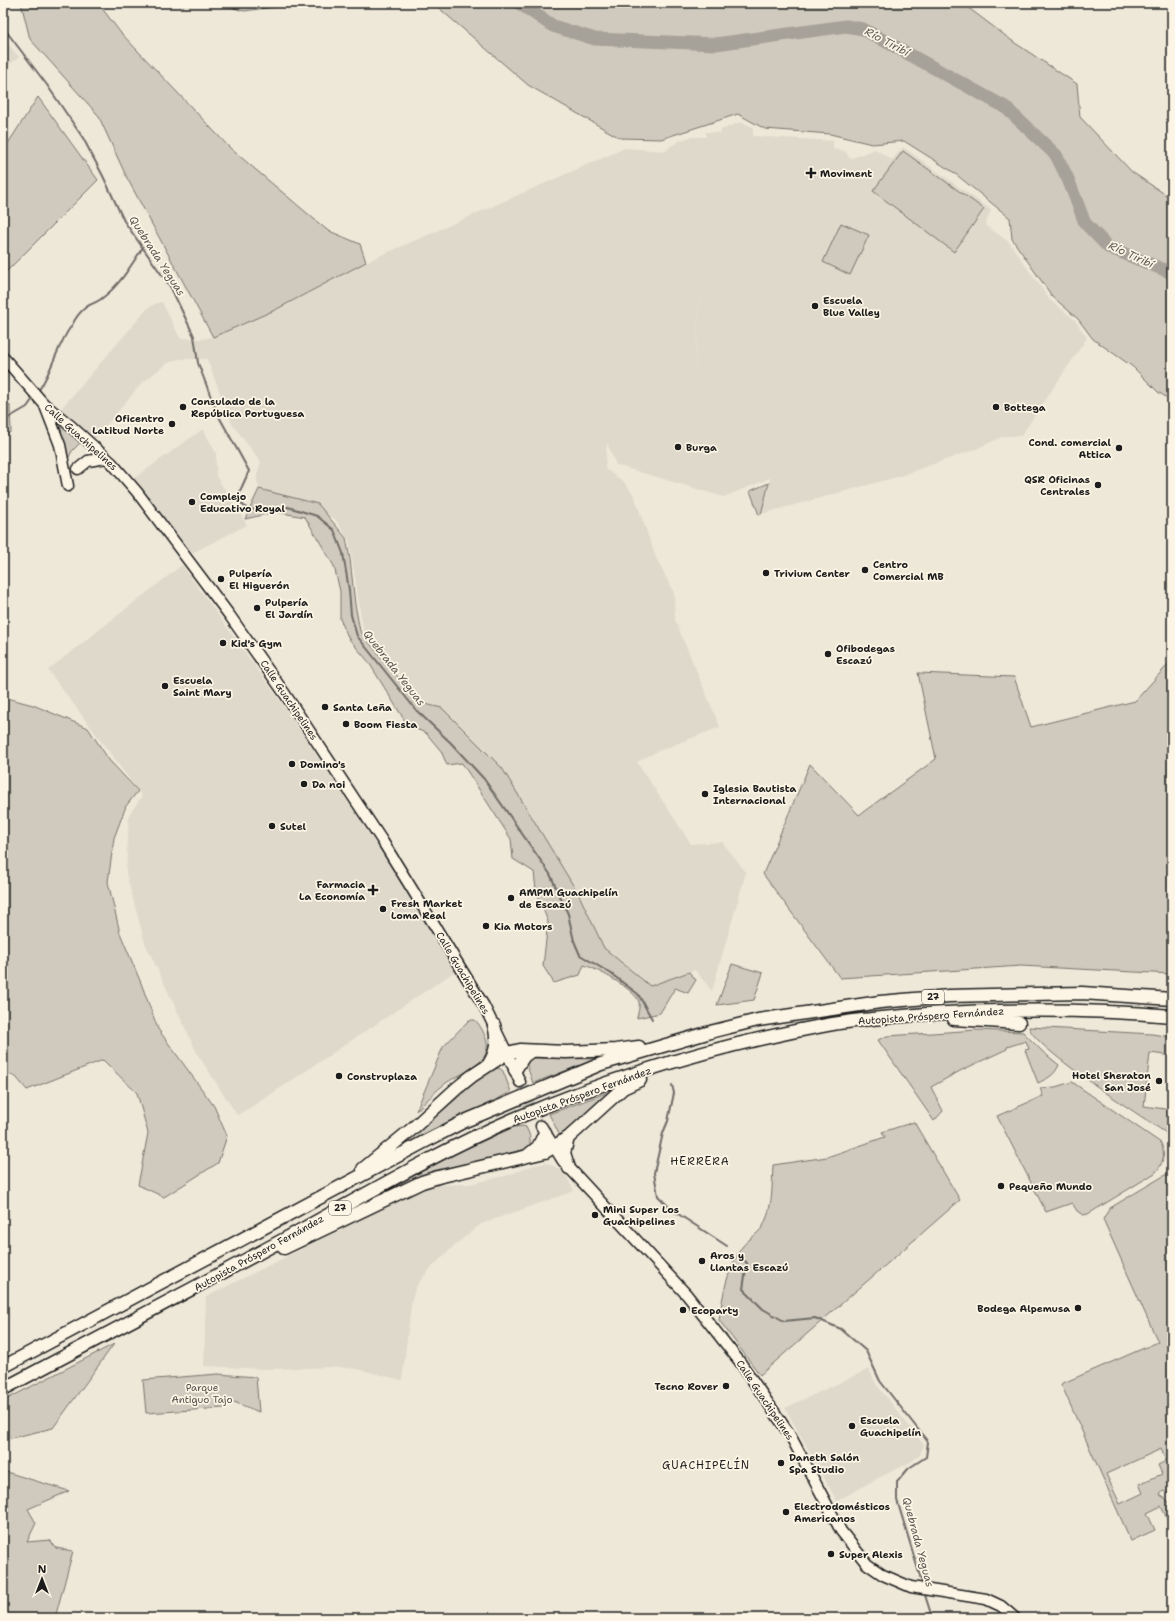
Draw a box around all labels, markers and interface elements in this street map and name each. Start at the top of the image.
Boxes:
water label: Río Tiribí [862,24,913,61]
marker: Moviment [805,167,817,179]
place label: Moviment [820,167,872,180]
water label: Quebrada Yeguas [125,213,189,299]
water label: Río Tiribí [1106,238,1158,273]
place label: Escuela Blue Valley [823,294,880,319]
marker: Escuela Blue Valley [810,301,820,311]
place label: Consulado de la República Portuguesa [191,395,305,420]
street label: Calle Guachipelines [42,401,120,473]
place label: Bottega [1004,401,1046,414]
marker: Consulado de la República Portuguesa [178,402,188,412]
marker: Bottega [991,402,1001,412]
place label: Oficentro Latitud Norte [92,412,164,437]
marker: Oficentro Latitud Norte [167,419,177,429]
place label: Cond. comercial Attica [1029,436,1112,461]
place label: Burga [686,441,717,454]
marker: Burga [673,442,683,452]
marker: Cond. comercial Attica [1114,443,1124,453]
place label: QSR Oficinas Centrales [1024,473,1090,498]
marker: QSR Oficinas Centrales [1093,480,1103,490]
place label: Complejo Educativo Royal [200,490,285,515]
marker: Complejo Educativo Royal [187,497,197,507]
place label: Centro Comercial MB [873,558,944,583]
marker: Centro Comercial MB [860,565,870,575]
place label: Pulpería El Higuerón [229,567,290,592]
place label: Trivium Center [774,567,851,580]
marker: Trivium Center [761,568,771,578]
marker: Pulpería El Higuerón [216,574,226,584]
place label: Pulpería El Jardín [265,596,313,621]
marker: Pulpería El Jardín [252,603,262,613]
water label: Quebrada Yeguas [360,627,428,709]
place label: Kid's Gym [231,637,282,650]
marker: Kid's Gym [218,638,228,648]
place label: Ofibodegas Escazú [836,642,895,667]
marker: Ofibodegas Escazú [823,649,833,659]
street label: Calle Guachipelines [257,657,321,743]
place label: Escuela Saint Mary [173,674,232,699]
marker: Escuela Saint Mary [160,681,170,691]
place label: Santa Leña [333,701,392,714]
marker: Santa Leña [320,702,330,712]
place label: Boom Fiesta [354,718,418,731]
marker: Boom Fiesta [341,719,351,729]
place label: Domino's [300,758,346,771]
marker: Domino's [287,759,297,769]
place label: Da noi [312,778,345,791]
marker: Da noi [299,779,309,789]
place label: Iglesia Bautista Internacional [713,782,797,807]
marker: Iglesia Bautista Internacional [700,789,710,799]
place label: Sutel [280,820,307,833]
marker: Sutel [267,821,277,831]
place label: Farmacia La Economía [299,878,365,903]
marker: Farmacia La Economía [368,885,378,895]
place label: AMPM Guachipelín de Escazú [519,886,618,911]
marker: AMPM Guachipelín de Escazú [506,893,516,903]
place label: Fresh Market Loma Real [391,897,462,922]
marker: Fresh Market Loma Real [378,904,388,914]
place label: Kia Motors [494,920,552,933]
marker: Kia Motors [481,921,491,931]
street label: Calle Guachipelines [433,929,493,1017]
road number: 27 [922,990,944,1004]
street label: Autopista Próspero Fernández [858,1004,1004,1028]
street label: Autopista Próspero Fernández [511,1064,653,1126]
place label: Hotel Sheraton San José [1072,1069,1151,1094]
place label: Construplaza [347,1070,417,1083]
marker: Construplaza [334,1071,344,1081]
marker: Hotel Sheraton San José [1154,1076,1164,1086]
district label: HERRERA [670,1154,730,1169]
place label: Pequeño Mundo [1009,1180,1092,1193]
marker: Pequeño Mundo [996,1181,1006,1191]
road number: 27 [329,1201,351,1215]
place label: Mini Super Los Guachipelines [603,1203,679,1228]
marker: Mini Super Los Guachipelines [590,1210,600,1220]
street label: Autopista Próspero Fernández [192,1212,326,1294]
place label: Aros y Llantas Escazú [710,1249,788,1274]
marker: Aros y Llantas Escazú [697,1256,707,1266]
place label: Bodega Alpemusa [977,1302,1070,1315]
marker: Bodega Alpemusa [1073,1303,1083,1313]
place label: Ecoparty [691,1304,738,1317]
marker: Ecoparty [678,1305,688,1315]
street label: Calle Guachipelines [733,1357,797,1443]
place label: Tecno Rover [655,1380,719,1393]
park label: Parque Antiguo Tajo [171,1381,233,1406]
marker: Tecno Rover [721,1381,731,1391]
place label: Escuela Guachipelín [860,1414,921,1439]
marker: Escuela Guachipelín [847,1421,857,1431]
place label: Daneth Salón Spa Studio [789,1451,859,1476]
district label: GUACHIPELÍN [662,1457,750,1473]
marker: Daneth Salón Spa Studio [776,1458,786,1468]
water label: Quebrada Yeguas [899,1495,937,1589]
place label: Electrodomésticos Americanos [794,1500,890,1525]
marker: Electrodomésticos Americanos [781,1507,791,1517]
place label: Super Alexis [839,1548,903,1561]
marker: Super Alexis [826,1549,836,1559]
north arrow [22,1559,62,1599]
text: N [38,1562,47,1577]

